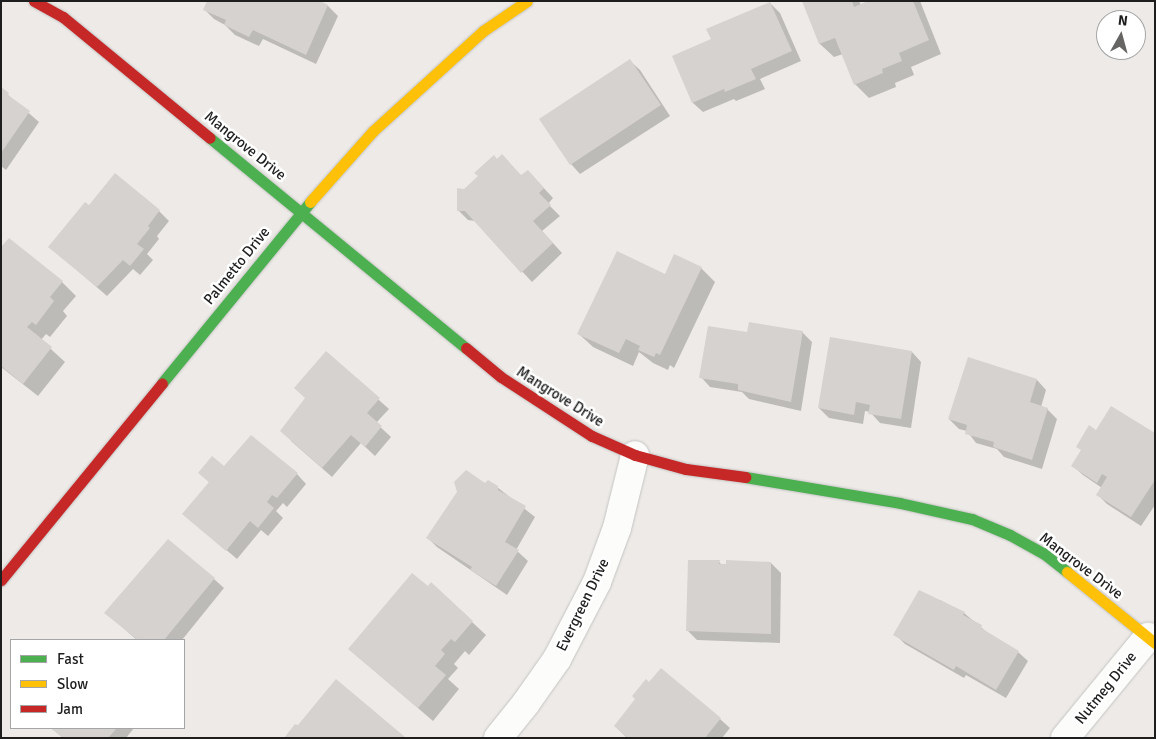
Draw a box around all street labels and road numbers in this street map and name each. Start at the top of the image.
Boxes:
street label: Mangrove Drive [201,108,289,184]
street label: Palmetto Drive [200,224,274,308]
street label: Mangrove Drive [513,363,607,431]
street label: Mangrove Drive [1036,529,1126,603]
street label: Evergreen Drive [553,556,613,654]
street label: Nutmeg Drive [1071,648,1141,728]

